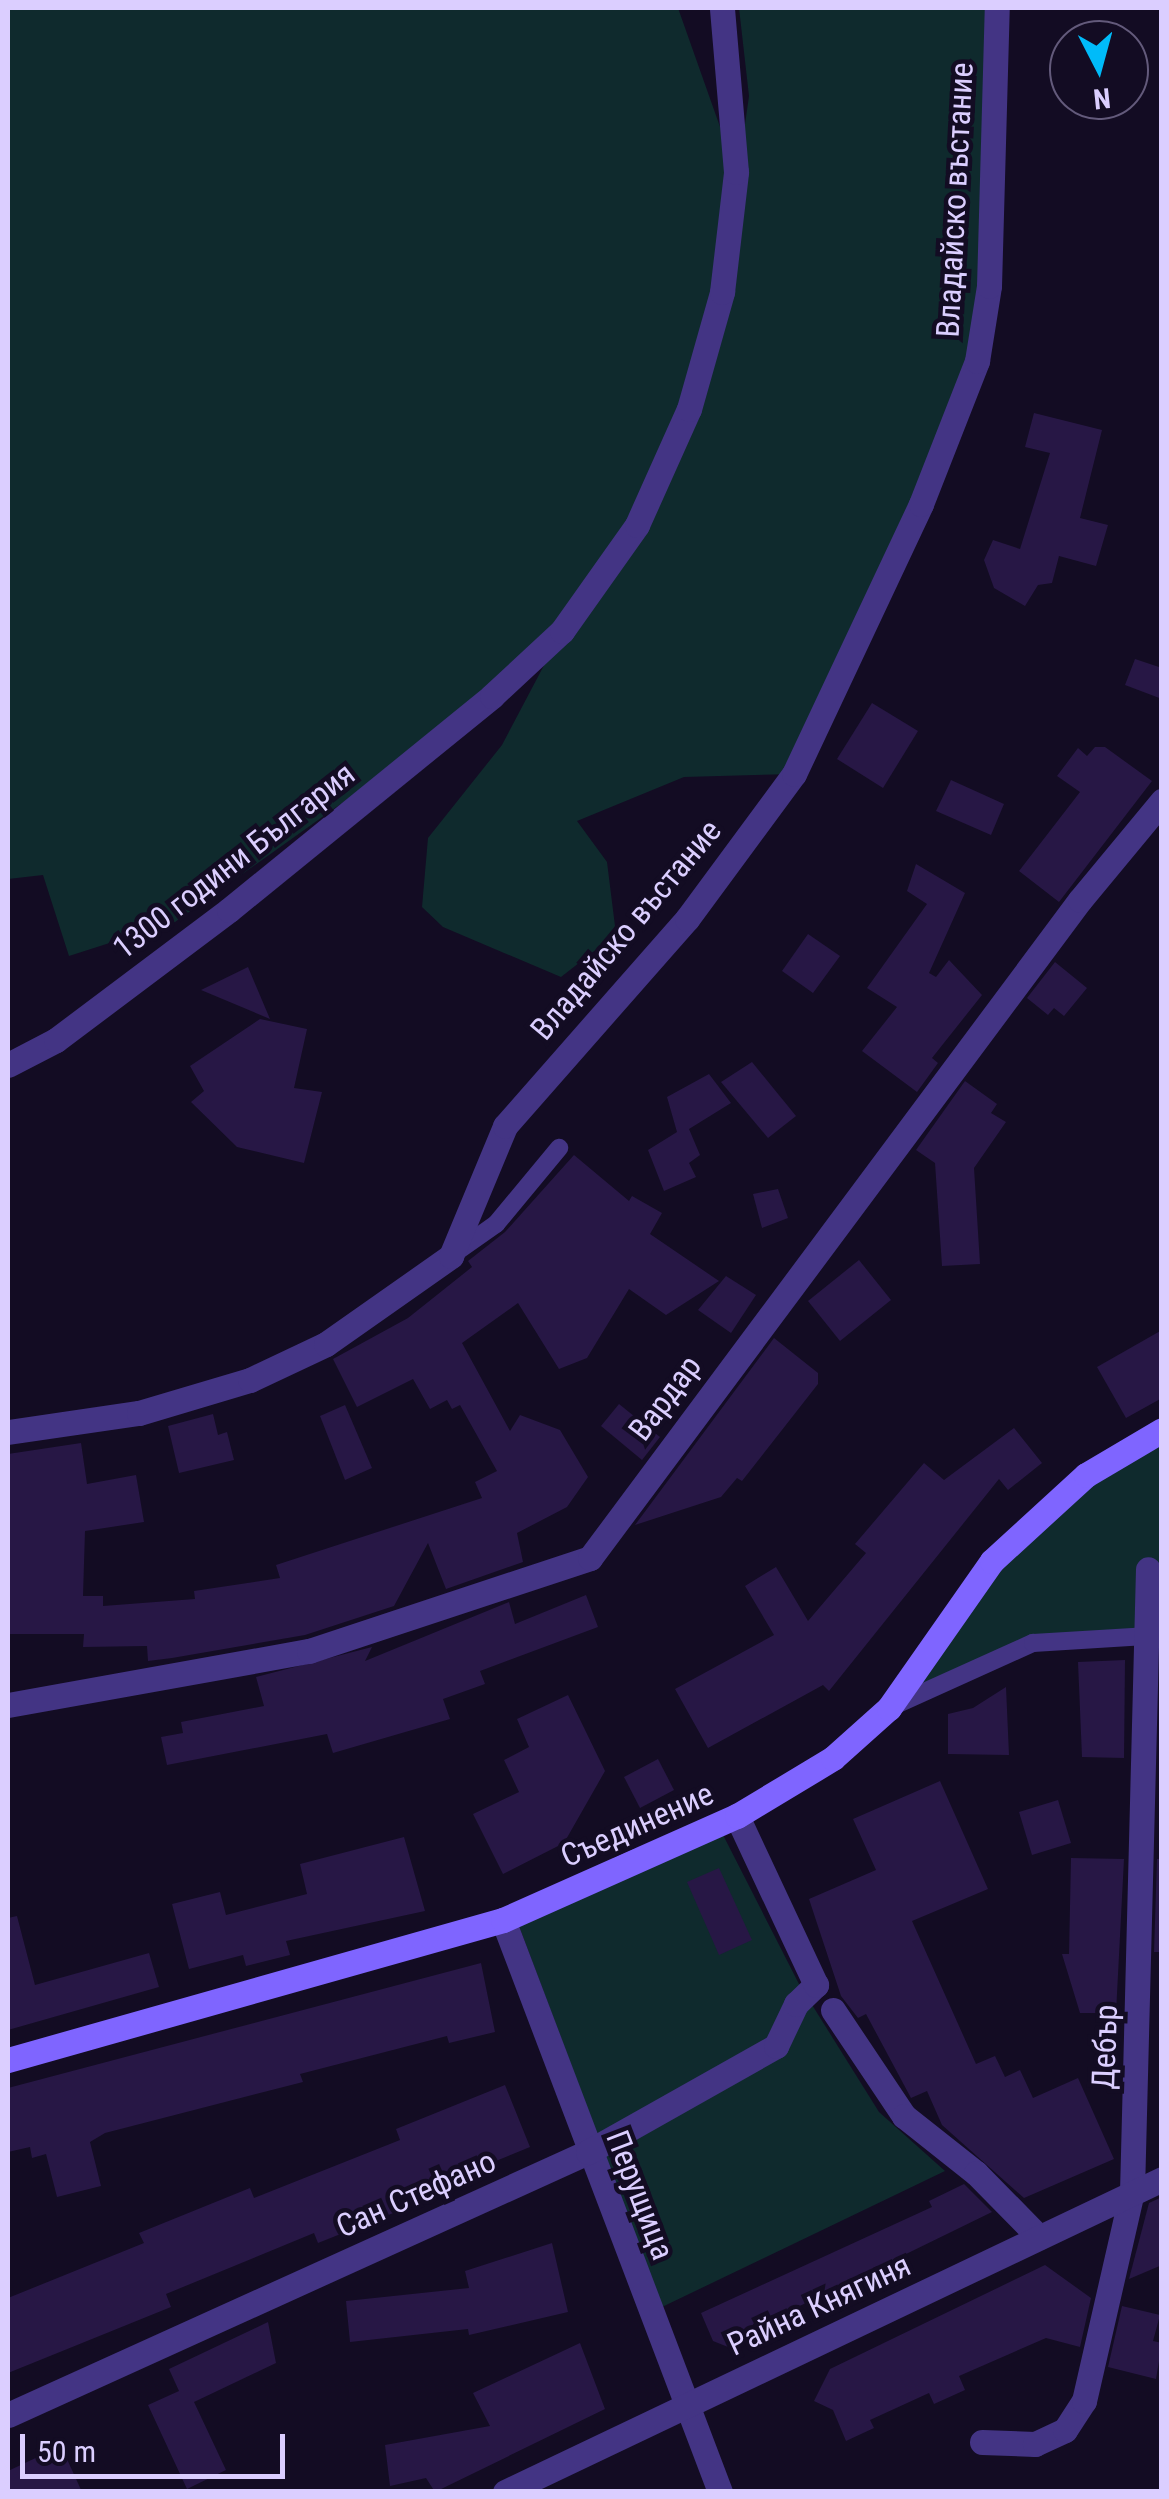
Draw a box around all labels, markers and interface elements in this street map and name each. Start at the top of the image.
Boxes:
north arrow [1049,20,1149,120]
street label: Владайско въстание [929,61,981,339]
text: N [1092,81,1112,116]
street label: 1300 години България [105,755,363,967]
street label: Владайско въстание [523,812,729,1048]
street label: Вардар [621,1348,709,1448]
street label: Съединение [555,1774,719,1876]
street label: Дебър [1084,2004,1126,2090]
street label: Перущица [598,2125,682,2265]
street label: Сан Стефано [330,2142,502,2246]
street label: Райна Княгиня [721,2246,917,2364]
scale bar [25,2414,290,2476]
text: 50 m [37,2434,96,2469]

